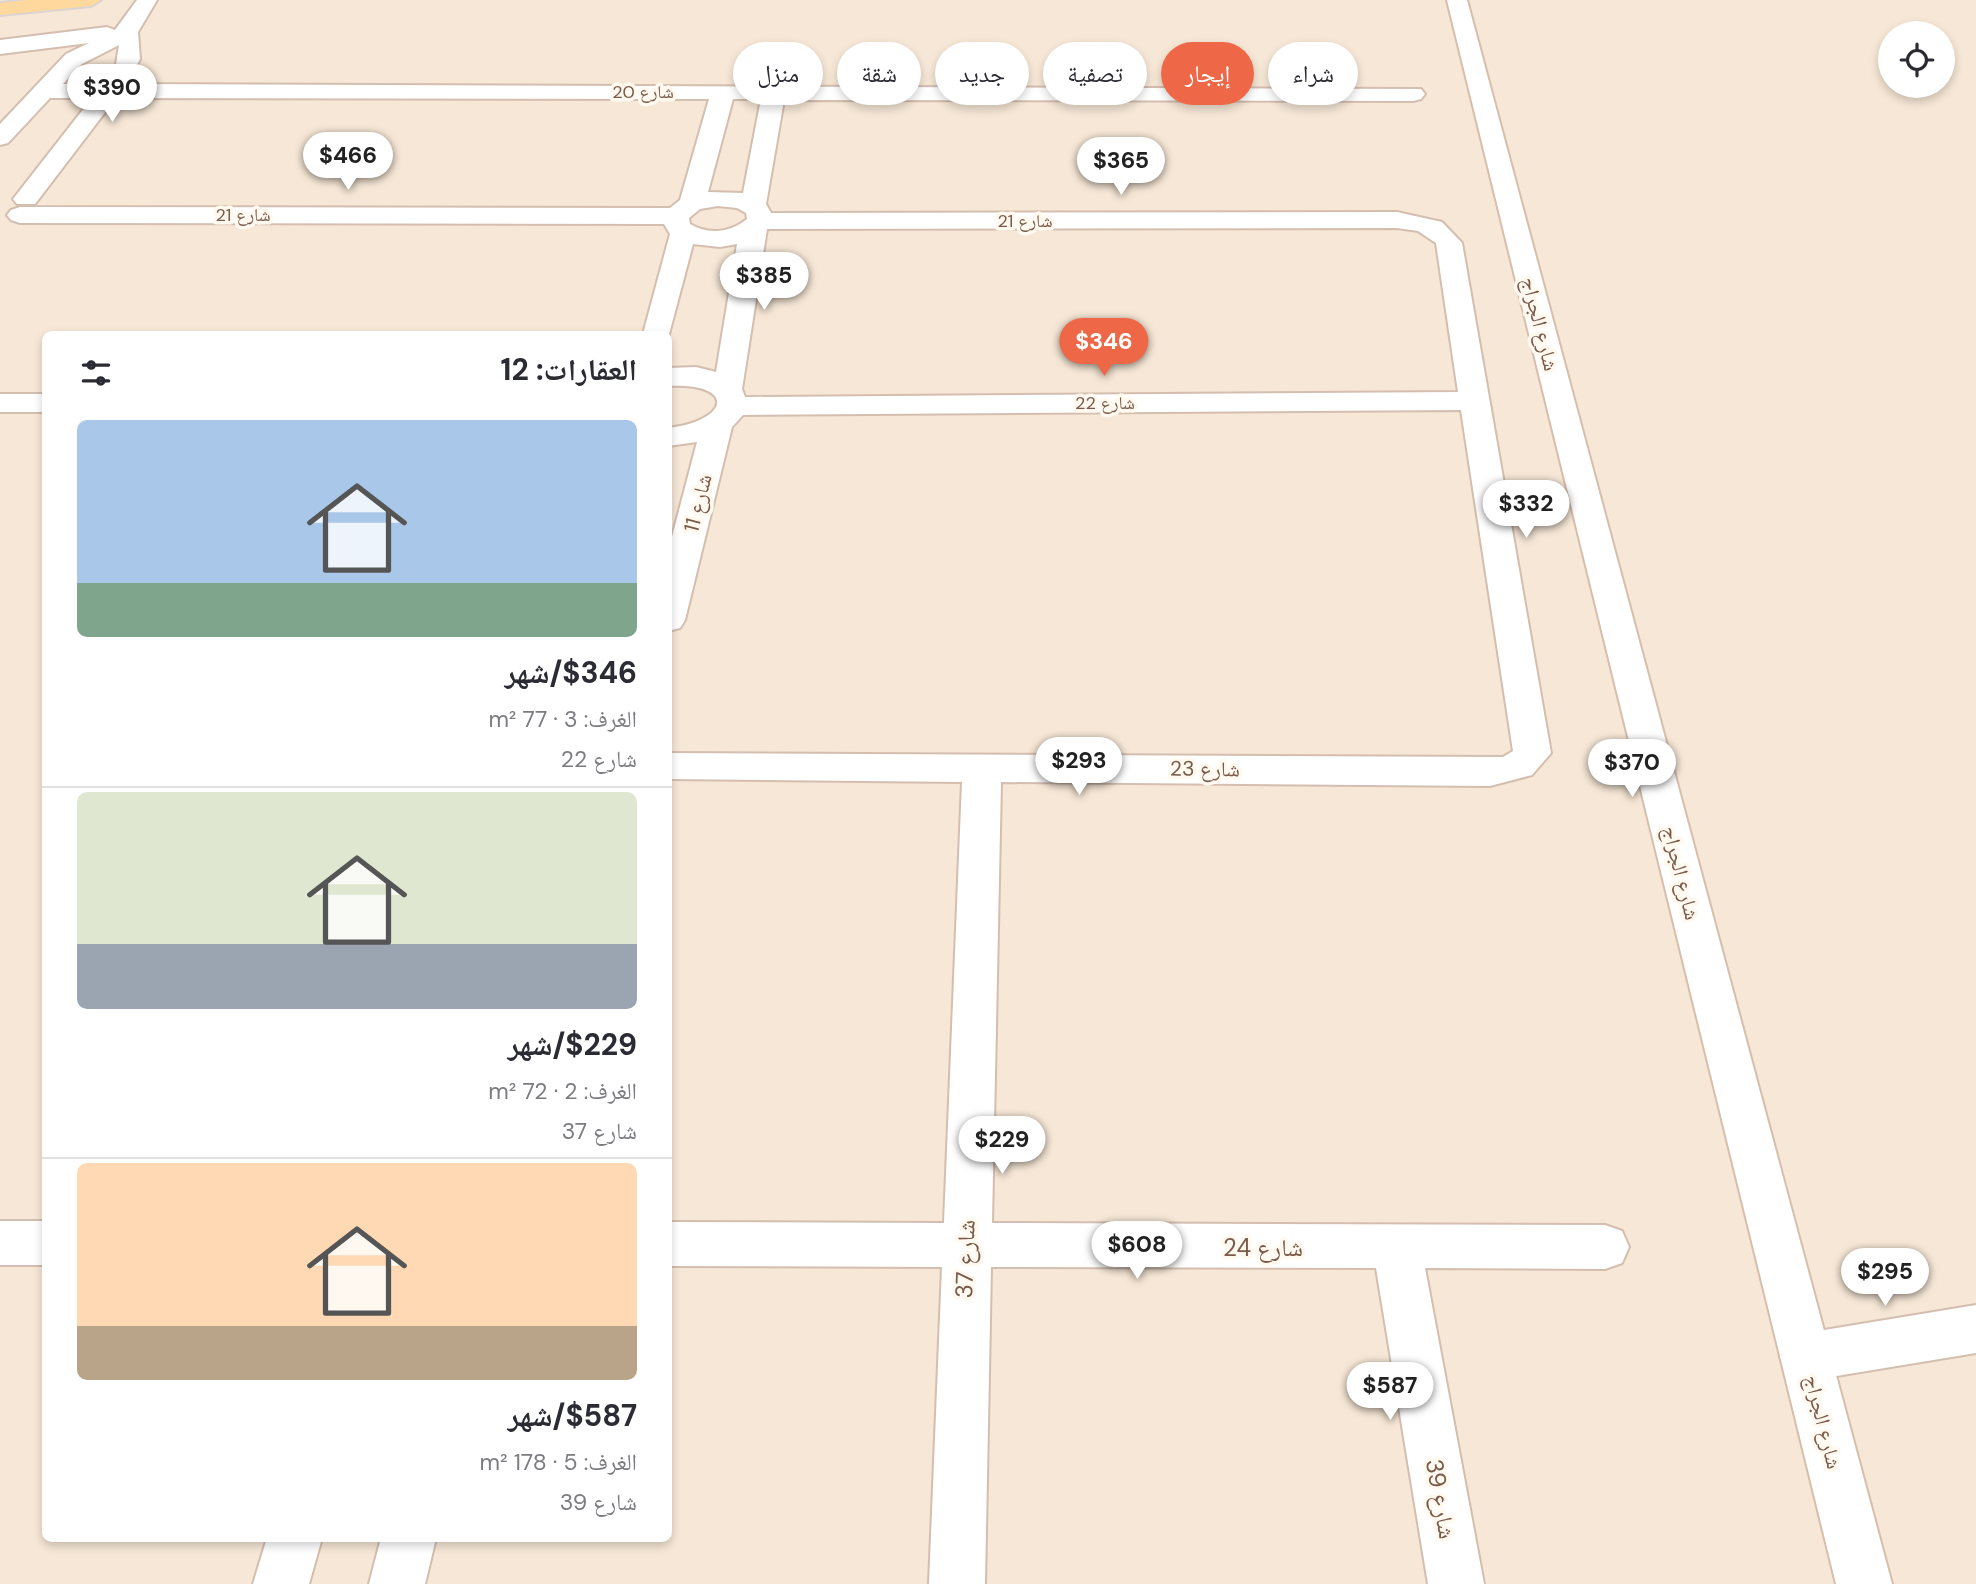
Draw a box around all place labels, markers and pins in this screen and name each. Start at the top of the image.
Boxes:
pin: $390 [71,64,153,124]
pin: $466 [307,132,389,192]
pin: $365 [1080,138,1162,197]
pin: $385 [723,252,805,312]
pin: $346 [1063,318,1145,378]
pin: $332 [1485,480,1567,540]
pin: $293 [1038,738,1120,797]
pin: $370 [1591,740,1673,799]
pin: $229 [961,1116,1043,1176]
pin: $608 [1096,1222,1178,1281]
pin: $295 [1844,1248,1926,1308]
pin: $587 [1349,1362,1431,1422]

